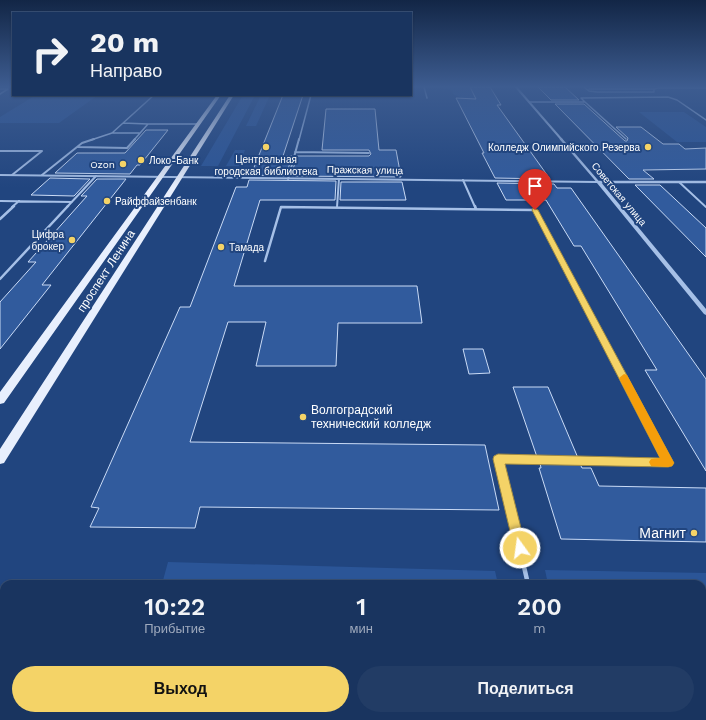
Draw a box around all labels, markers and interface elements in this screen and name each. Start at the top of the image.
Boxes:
text: 20 m [90,26,159,59]
icon: right [24,28,76,80]
text: Направо [90,60,162,81]
marker: Центральная городская библиотека [261,142,271,152]
place label: Колледж Олимпийского Резерва [488,142,640,153]
marker: Колледж Олимпийского Резерва [643,142,653,152]
place label: Центральная городская библиотека [214,154,318,177]
marker: Локо-Банк [136,155,146,165]
place label: Локо-Банк [149,155,199,166]
place label: Ozon [90,159,115,170]
marker: Ozon [118,159,128,169]
street label: Советская улица [589,160,649,228]
street label: Пражская улица [327,164,404,176]
pin [518,169,552,210]
icon: arrive [524,175,546,197]
marker: Райффайзенбанк [102,196,112,206]
place label: Райффайзенбанк [115,196,197,207]
street label: проспект Ленина [74,227,138,315]
place label: Цифра брокер [32,229,64,252]
marker: Цифра брокер [67,235,77,245]
marker: Тамада [216,242,226,252]
place label: Тамада [229,242,264,253]
place label: Волгоградский технический колледж [311,403,431,431]
marker: Волгоградский технический колледж [298,412,308,422]
place label: Магнит [639,525,687,541]
position arrow [499,527,541,569]
marker: Магнит [689,528,699,538]
text: 10:22 [144,593,205,621]
text: 1 [356,593,366,621]
text: 200 [517,593,562,621]
text: Прибытие [144,621,205,636]
text: мин [349,621,373,636]
text: m [533,621,546,636]
button: Выход [12,666,349,712]
button: Поделиться [357,666,694,712]

